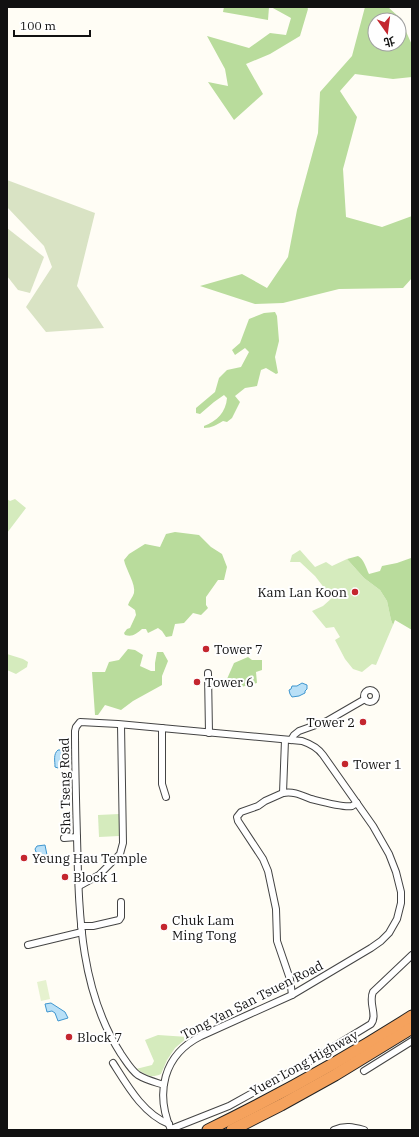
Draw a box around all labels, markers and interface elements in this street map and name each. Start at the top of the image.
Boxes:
scale bar [14,12,90,38]
north arrow [367,12,407,52]
text: 100 m [20,18,56,33]
text: 北 [382,34,396,50]
place label: Kam Lan Koon [257,584,347,601]
marker: Kam Lan Koon [350,587,360,597]
place label: Tower 7 [214,641,263,658]
marker: Tower 7 [201,644,211,654]
place label: Tower 6 [205,674,254,691]
marker: Tower 6 [192,677,202,687]
place label: Tower 2 [306,714,355,731]
marker: Tower 2 [358,717,368,727]
street label: Sha Tseng Road [56,737,74,834]
place label: Tower 1 [353,756,402,773]
marker: Tower 1 [340,759,350,769]
place label: Yeung Hau Temple [32,850,147,867]
marker: Yeung Hau Temple [19,853,29,863]
place label: Block 1 [73,869,118,886]
marker: Block 1 [60,872,70,882]
place label: Chuk Lam Ming Tong [172,912,236,944]
marker: Chuk Lam Ming Tong [159,922,169,932]
street label: Tong Yan San Tsuen Road [178,957,326,1043]
street label: Yuen Long Highway [247,1026,361,1100]
place label: Block 7 [77,1029,122,1046]
marker: Block 7 [64,1032,74,1042]

